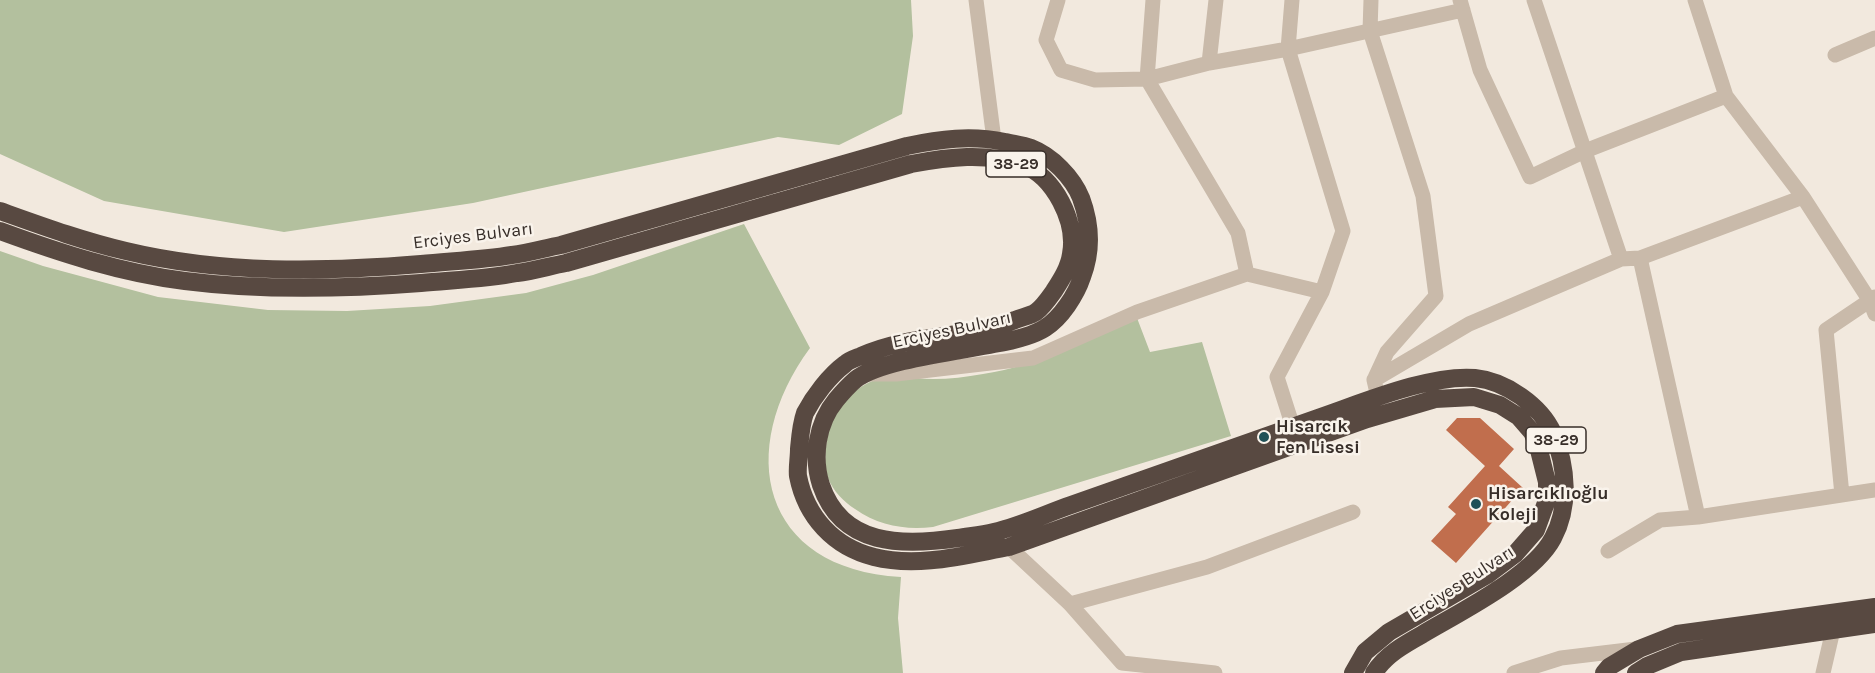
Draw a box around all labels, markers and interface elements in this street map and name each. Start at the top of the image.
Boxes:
road number: 38-29 [986,151,1046,177]
street label: Erciyes Bulvarı [412,218,534,254]
street label: Erciyes Bulvarı [891,307,1013,353]
place label: Hisarcık Fen Lisesi [1276,416,1360,458]
road number: 38-29 [1526,427,1586,453]
marker: Hisarcık Fen Lisesi [1257,430,1271,444]
place label: Hisarcıklıoğlu Koleji [1488,483,1609,526]
marker: Hisarcıklıoğlu Koleji [1469,497,1483,511]
street label: Erciyes Bulvarı [1406,541,1518,625]

